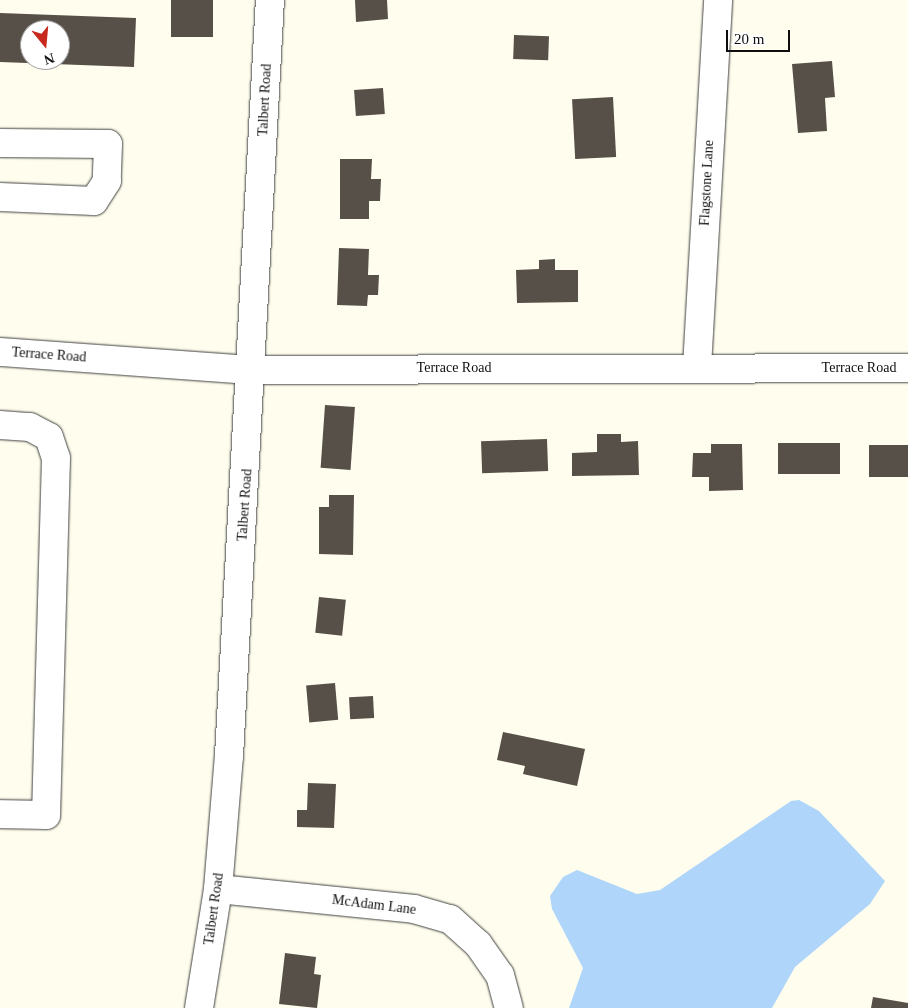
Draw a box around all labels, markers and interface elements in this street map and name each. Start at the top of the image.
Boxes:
north arrow [20,20,70,70]
scale bar [728,20,792,52]
text: 20 m [734,31,764,47]
text: N [42,50,56,68]
street label: Talbert Road [255,63,275,137]
street label: Flagstone Lane [696,140,718,226]
street label: Terrace Road [11,344,87,366]
street label: Terrace Road [417,360,491,376]
street label: Terrace Road [822,360,896,376]
street label: Talbert Road [234,468,256,542]
street label: Talbert Road [201,872,227,946]
street label: McAdam Lane [331,892,417,918]

